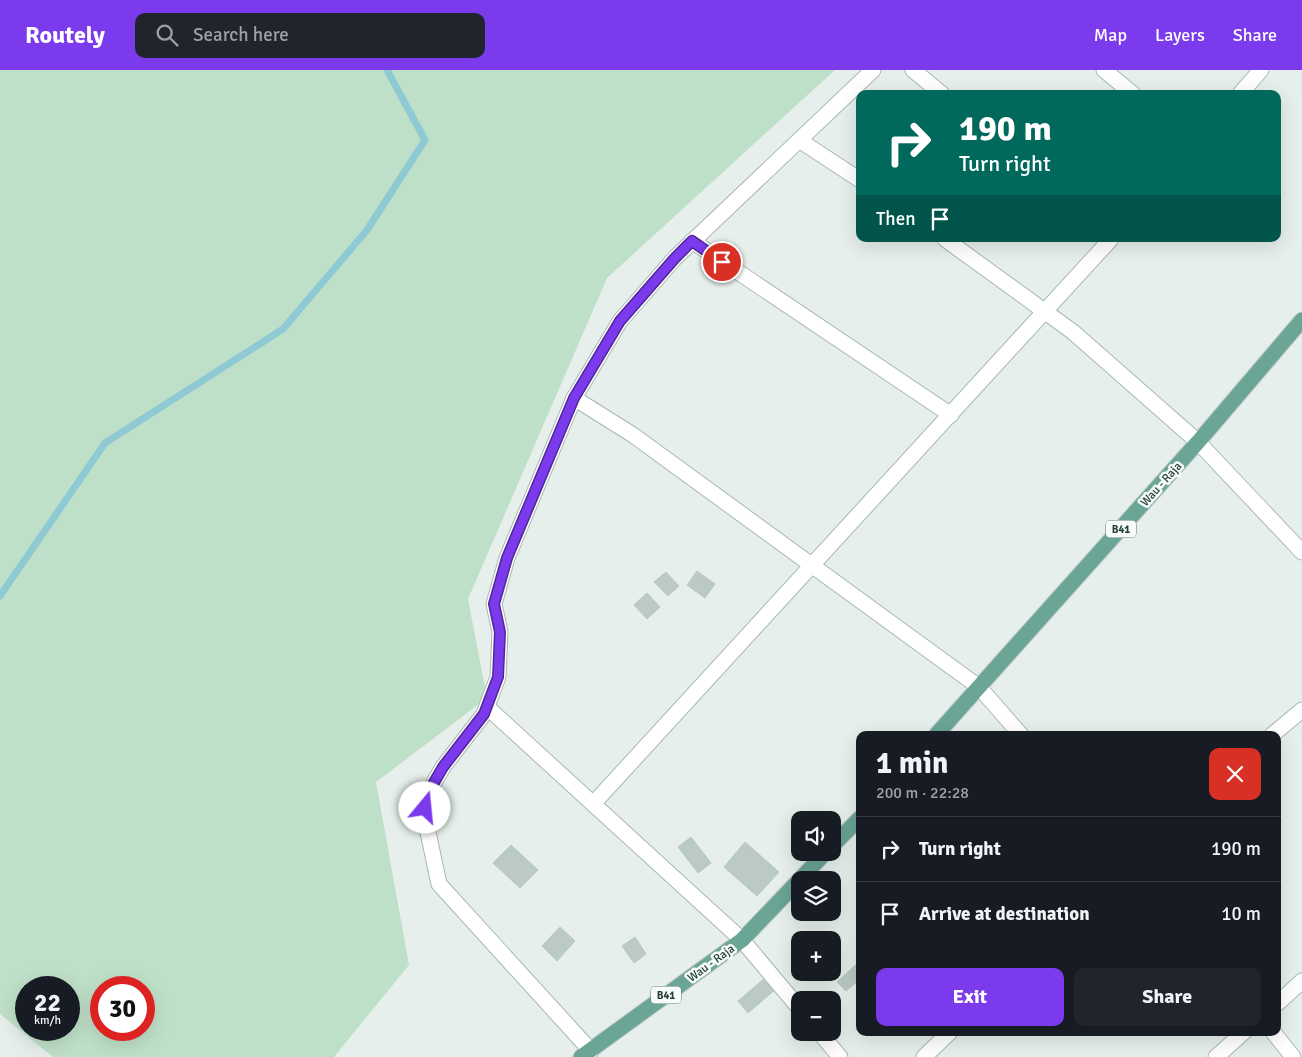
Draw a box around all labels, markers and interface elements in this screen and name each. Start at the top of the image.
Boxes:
search box [135,13,485,58]
text: Routely [25,20,105,50]
icon: search [153,21,181,49]
text: Search here [193,23,289,47]
text: Map [1094,24,1127,46]
text: Layers [1155,24,1205,46]
text: Share [1233,24,1277,46]
text: 190 m [959,107,1052,150]
icon: right [876,110,941,175]
text: Turn right [959,150,1051,177]
icon: arrive [926,205,954,233]
text: Then [876,207,916,231]
pin [701,241,743,283]
icon: arrive [708,248,736,276]
street label: Wau - Raja [1138,459,1185,510]
road number: B41 [1106,520,1136,538]
text: 1 min [876,745,948,782]
button: close [1209,748,1261,800]
position arrow [398,781,450,833]
text: 200 m · 22:28 [876,783,969,803]
map controls [791,811,841,1041]
button: sound [791,811,841,861]
icon: right [876,835,904,863]
text: Turn right [919,837,1001,861]
text: 190 m [1211,837,1261,861]
button: layers [791,871,841,921]
icon: arrive [876,900,904,928]
text: Arrive at destination [919,902,1090,926]
text: 10 m [1221,902,1261,926]
button: + [791,931,841,981]
street label: Wau - Raja [685,941,738,986]
button: Exit [876,968,1064,1026]
button: Share [1074,968,1261,1026]
speed limit sign: 30 [90,976,155,1041]
road number: B41 [651,986,681,1004]
text: 22 [34,987,61,1018]
button: − [791,991,841,1041]
text: km/h [34,1013,61,1028]

